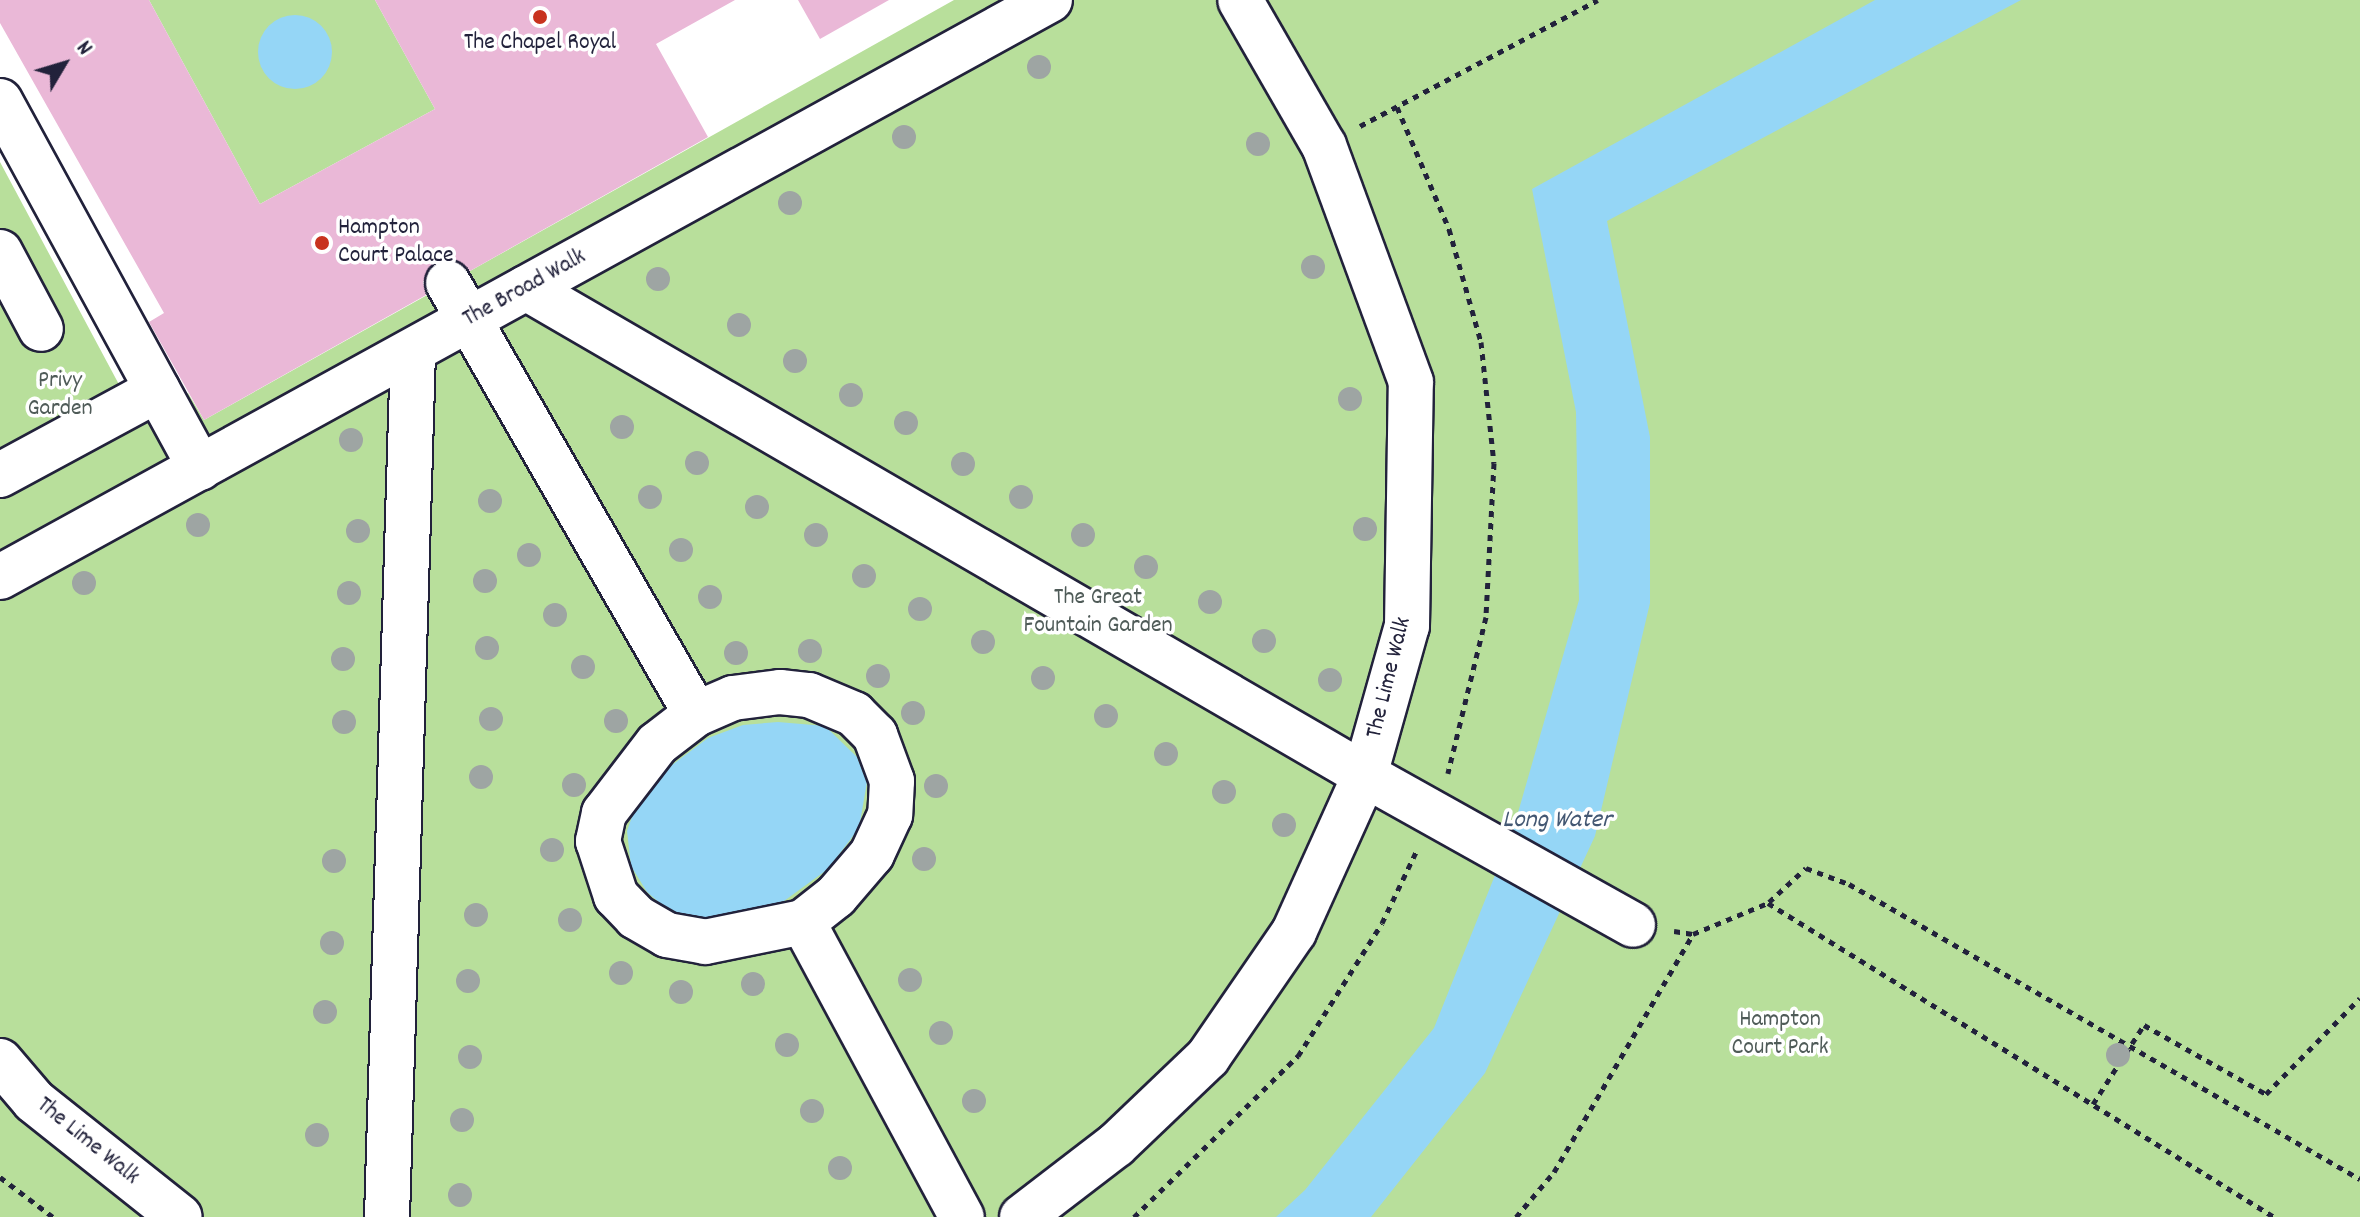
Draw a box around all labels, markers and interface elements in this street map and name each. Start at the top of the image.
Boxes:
marker: The Chapel Royal [531,8,549,26]
north arrow [24,24,104,104]
place label: The Chapel Royal [464,30,616,58]
text: N [68,35,99,63]
place label: Hampton Court Palace [338,215,453,271]
marker: Hampton Court Palace [313,234,331,252]
street label: The Broad Walk [458,243,592,335]
park label: Privy Garden [27,368,93,424]
park label: The Great Fountain Garden [1023,585,1173,641]
street label: The Lime Walk [1361,614,1419,742]
water label: Long Water [1502,805,1612,837]
park label: Hampton Court Park [1731,1007,1829,1063]
street label: The Lime Walk [30,1092,144,1192]

